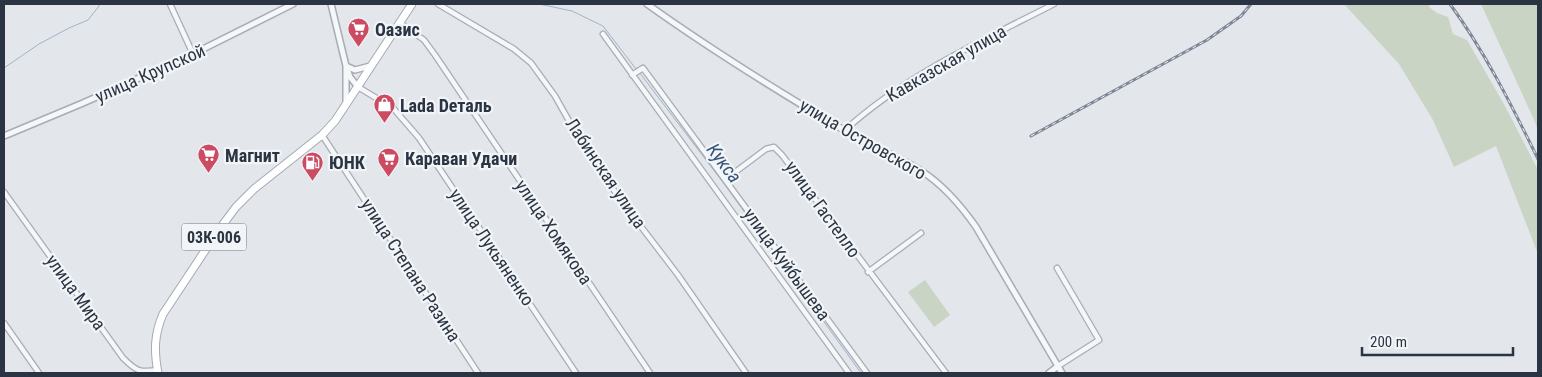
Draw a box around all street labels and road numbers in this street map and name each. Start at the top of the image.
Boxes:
street label: Кавказская улица [882,20,1010,106]
street label: улица Крупской [92,39,208,107]
street label: улица Островского [796,94,930,184]
street label: Лабинская улица [561,114,651,232]
street label: улица Гастелло [781,157,865,261]
street label: улица Хомякова [511,176,597,288]
street label: улица Лукьяненко [445,185,539,309]
street label: улица Степана Разина [357,194,465,346]
street label: улица Куйбышева [739,204,835,324]
road number: 03К-006 [182,223,246,250]
street label: улица Мира [42,250,110,334]

